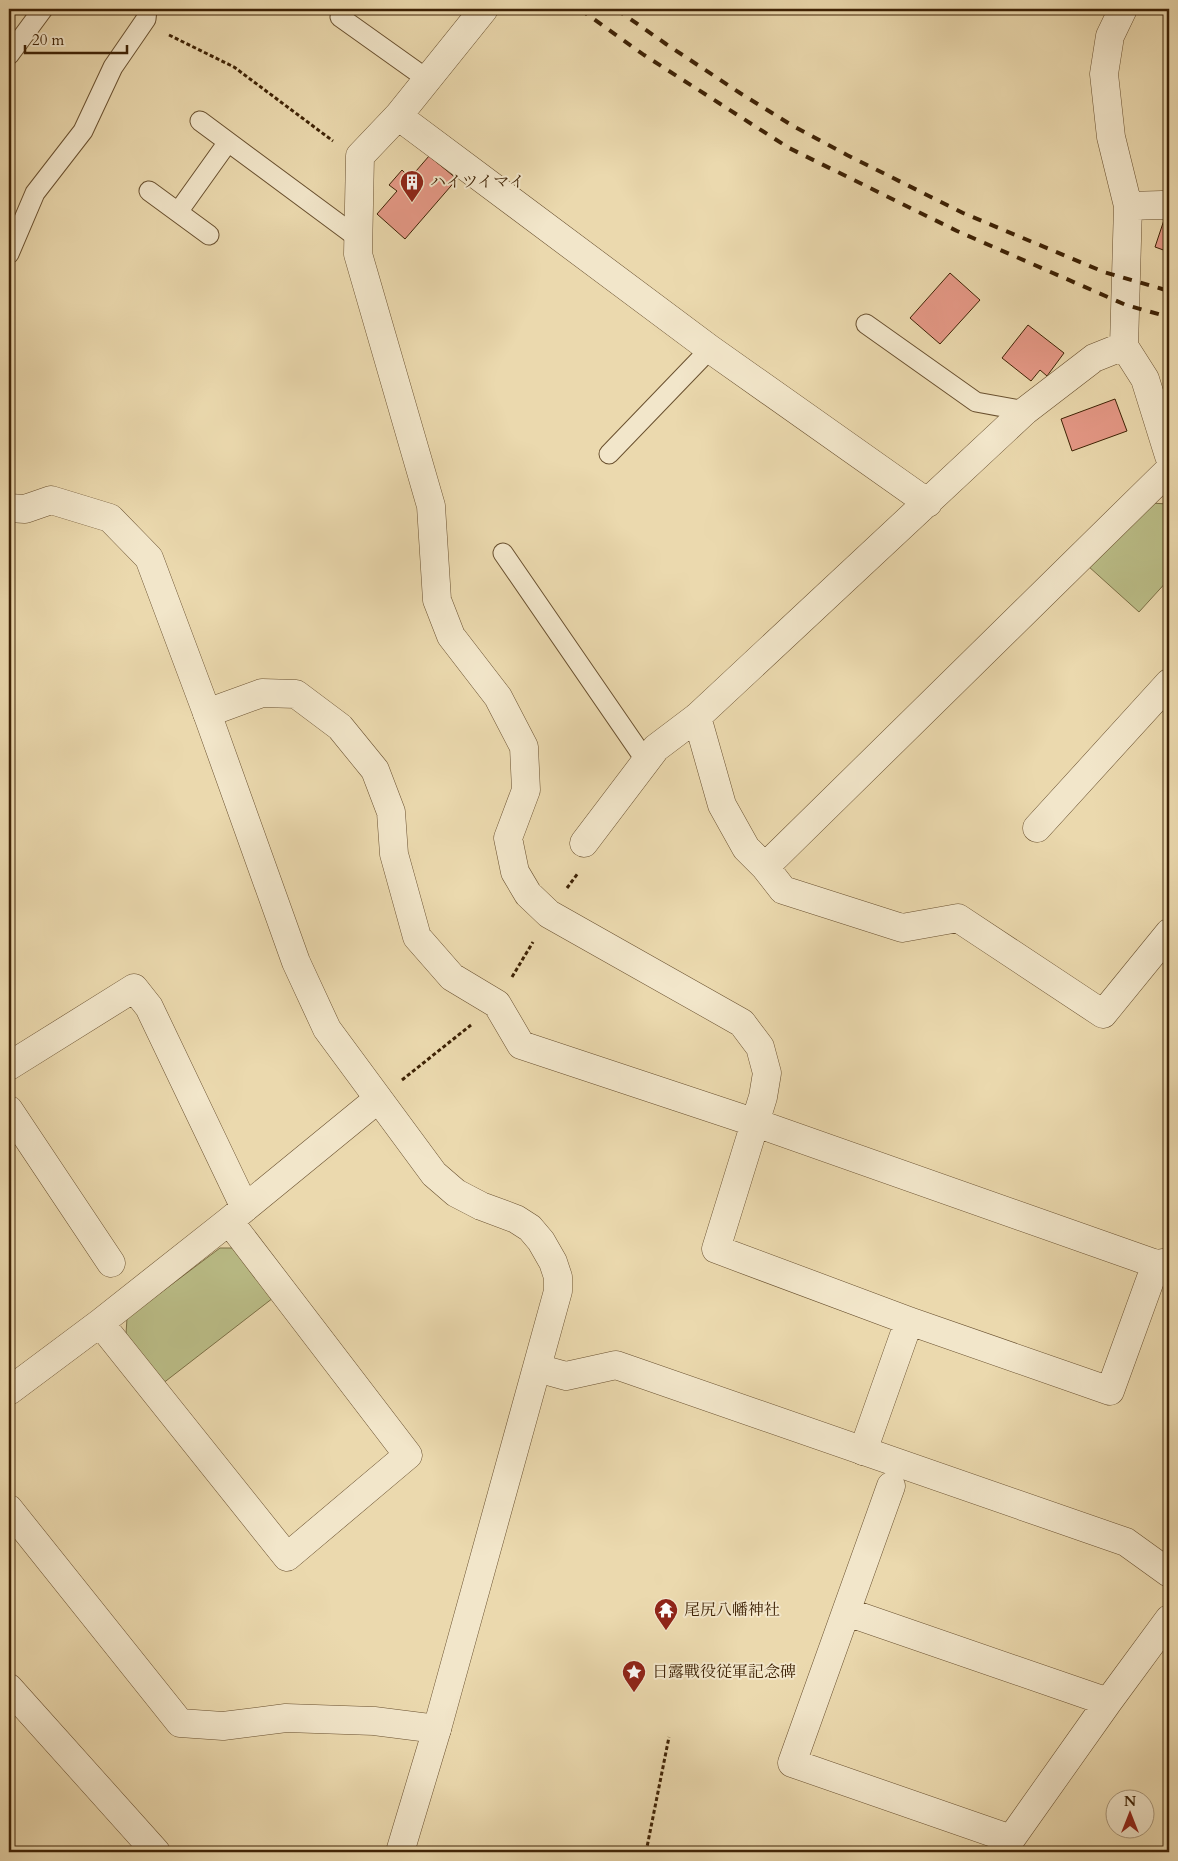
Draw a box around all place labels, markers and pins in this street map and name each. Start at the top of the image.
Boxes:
building icon: ハイツイマイ [399,169,425,203]
place label: ハイツイマイ [430,171,525,193]
temple icon: 尾尻八幡神社 [653,1597,679,1631]
place label: 尾尻八幡神社 [684,1599,780,1621]
place icon: 日露戰役従軍記念碑 [621,1659,647,1693]
place label: 日露戰役従軍記念碑 [652,1661,796,1683]

